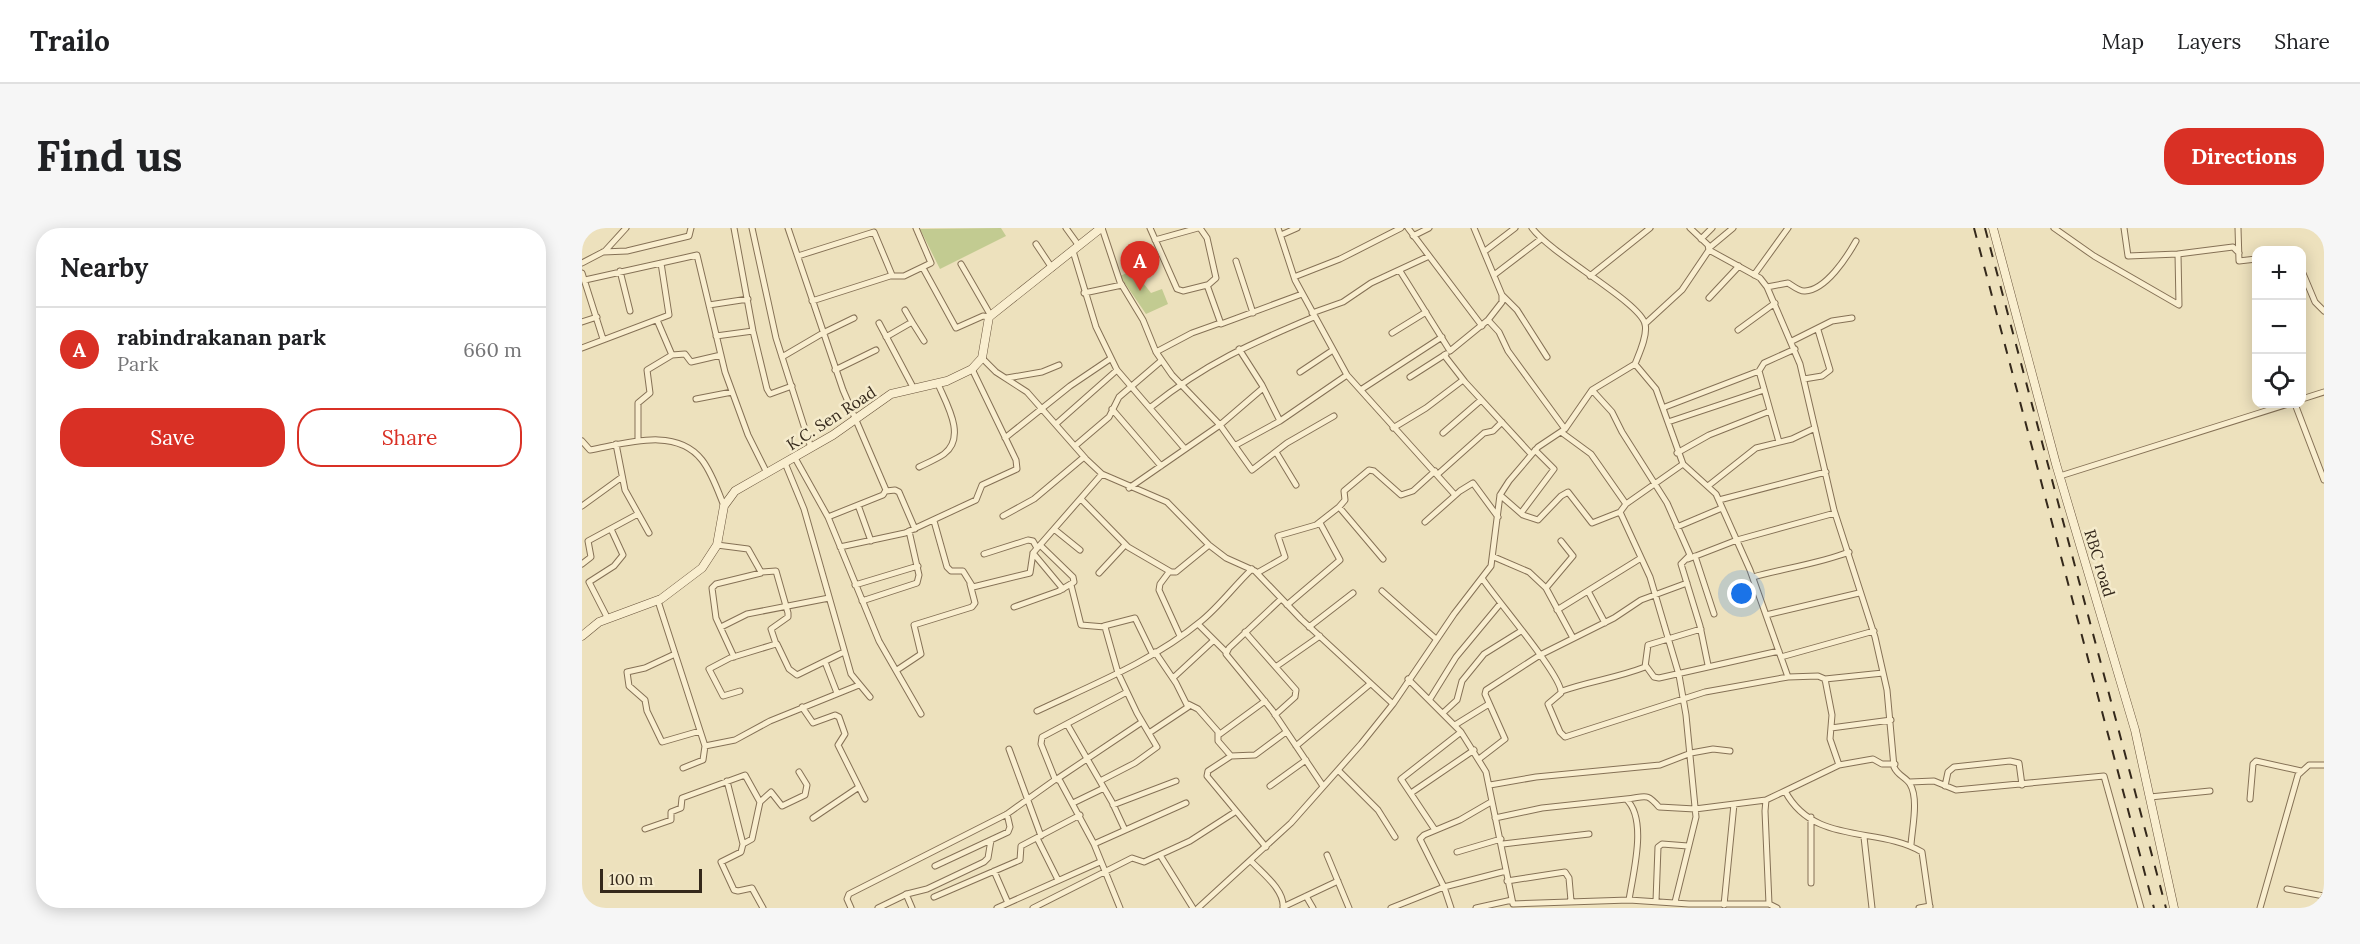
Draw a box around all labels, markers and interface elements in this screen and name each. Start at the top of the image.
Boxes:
text: Trailo [30,23,110,59]
text: Map [2101,28,2144,55]
text: Layers [2177,28,2241,55]
text: Share [2274,28,2330,55]
button: Directions [2164,128,2324,185]
text: Find us [36,129,182,183]
pin: A [1120,242,1160,291]
map controls [2252,246,2306,408]
button: + [2252,246,2306,300]
text: Nearby [60,251,148,284]
button: − [2252,300,2306,354]
text: rabindrakanan park [117,323,326,351]
text: A [73,337,86,362]
text: 660 m [463,337,522,362]
text: Park [117,351,159,376]
button: locate [2252,354,2306,408]
street label: K.C. Sen Road [783,381,880,454]
button: Save [60,408,285,467]
button: Share [297,408,522,467]
street label: RBC road [2080,527,2120,600]
your location [1727,579,1756,608]
scale bar [600,866,702,894]
text: 100 m [609,869,653,889]

